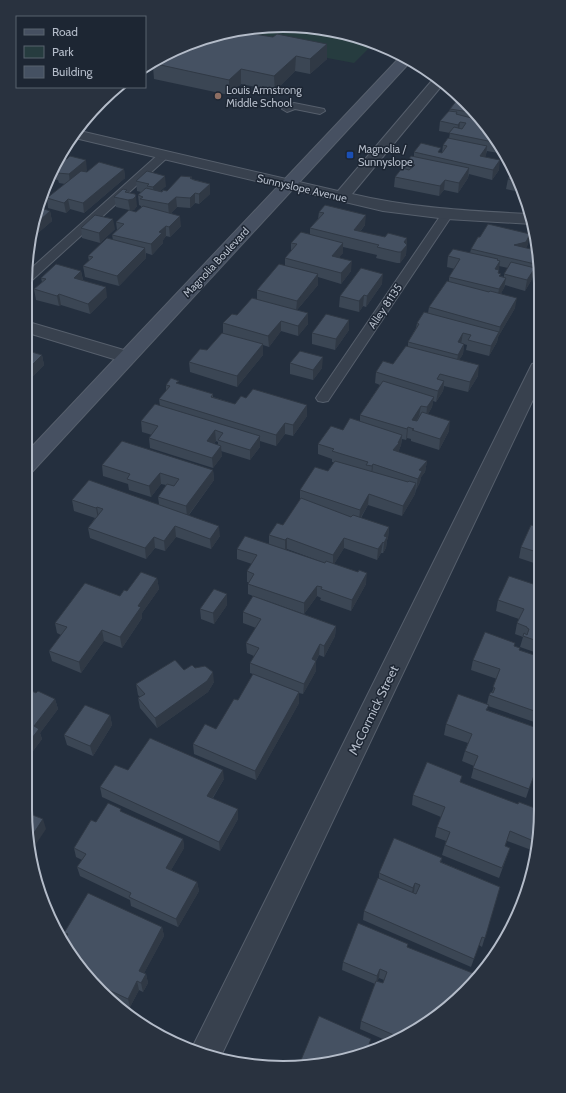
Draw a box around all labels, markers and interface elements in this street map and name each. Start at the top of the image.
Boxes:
legend [16,16,146,88]
text: Road [52,24,78,39]
text: Park [52,44,74,59]
text: Building [52,64,94,79]
place label: Louis Armstrong Middle School [226,83,302,110]
marker: Louis Armstrong Middle School [213,91,223,101]
place label: Magnolia / Sunnyslope [358,142,413,169]
marker: Magnolia / Sunnyslope [345,150,355,160]
street label: Sunnyslope Avenue [256,171,349,205]
street label: Magnolia Boulevard [180,224,252,300]
street label: Alley 81135 [365,281,405,331]
street label: McCormick Street [344,662,402,757]

